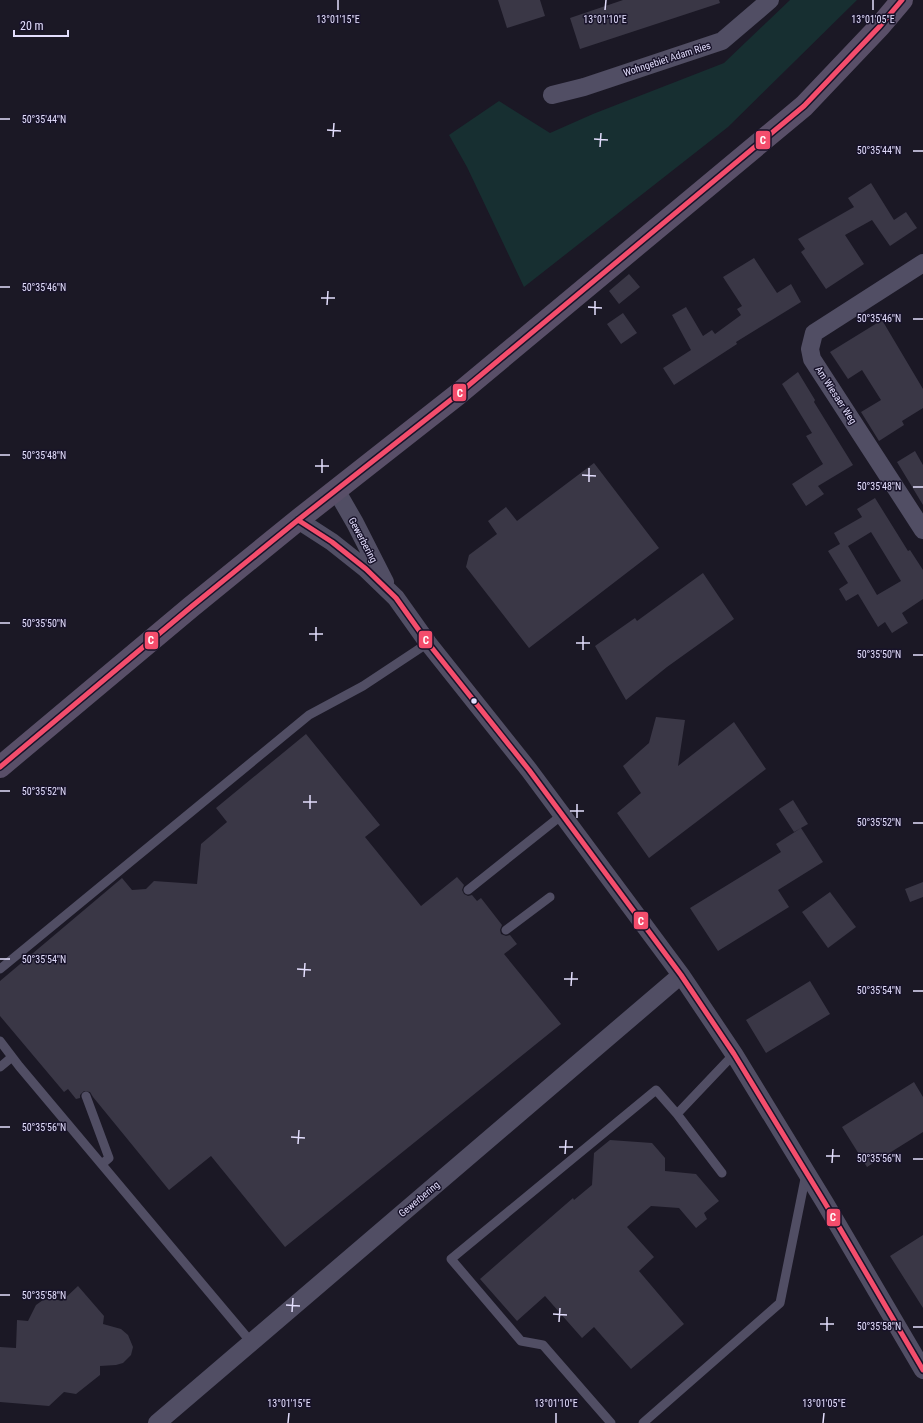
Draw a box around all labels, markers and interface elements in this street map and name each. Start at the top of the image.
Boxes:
scale bar [14,12,68,38]
text: 13°01'15"E [316,14,360,25]
text: 13°01'10"E [583,14,627,25]
text: 13°01'05"E [851,14,895,25]
text: 20 m [20,19,44,33]
street label: Wohngebiet Adam Ries [622,40,712,78]
text: 50°35'44"N [22,114,66,125]
line badge: C [755,130,771,150]
text: C [760,134,766,147]
text: 50°35'44"N [857,145,901,156]
text: 50°35'46"N [22,282,66,293]
text: 50°35'46"N [857,313,901,324]
street label: Am Wiesaer Weg [813,364,859,426]
line badge: C [452,383,467,402]
text: C [457,387,463,400]
text: 50°35'48"N [22,450,66,461]
text: 50°35'48"N [857,481,901,492]
street label: Gewerbering [347,516,380,565]
text: 50°35'50"N [22,618,66,629]
line badge: C [418,630,433,649]
line badge: C [144,631,159,650]
text: C [148,634,154,647]
text: C [423,634,429,647]
text: 50°35'50"N [857,649,901,660]
unlabelled marker [469,696,479,706]
text: 50°35'52"N [22,786,66,797]
text: 50°35'52"N [857,817,901,828]
line badge: C [633,911,649,930]
text: C [638,915,644,928]
text: 50°35'54"N [22,954,66,965]
text: 50°35'54"N [857,985,901,996]
text: 50°35'56"N [22,1122,66,1133]
text: 50°35'56"N [857,1153,901,1164]
street label: Gewerbering [396,1179,442,1219]
line badge: C [826,1208,841,1227]
text: C [830,1211,836,1224]
text: 50°35'58"N [22,1290,66,1301]
text: 50°35'58"N [857,1321,901,1332]
text: 13°01'15"E [267,1398,311,1409]
text: 13°01'10"E [534,1398,578,1409]
text: 13°01'05"E [802,1398,846,1409]

